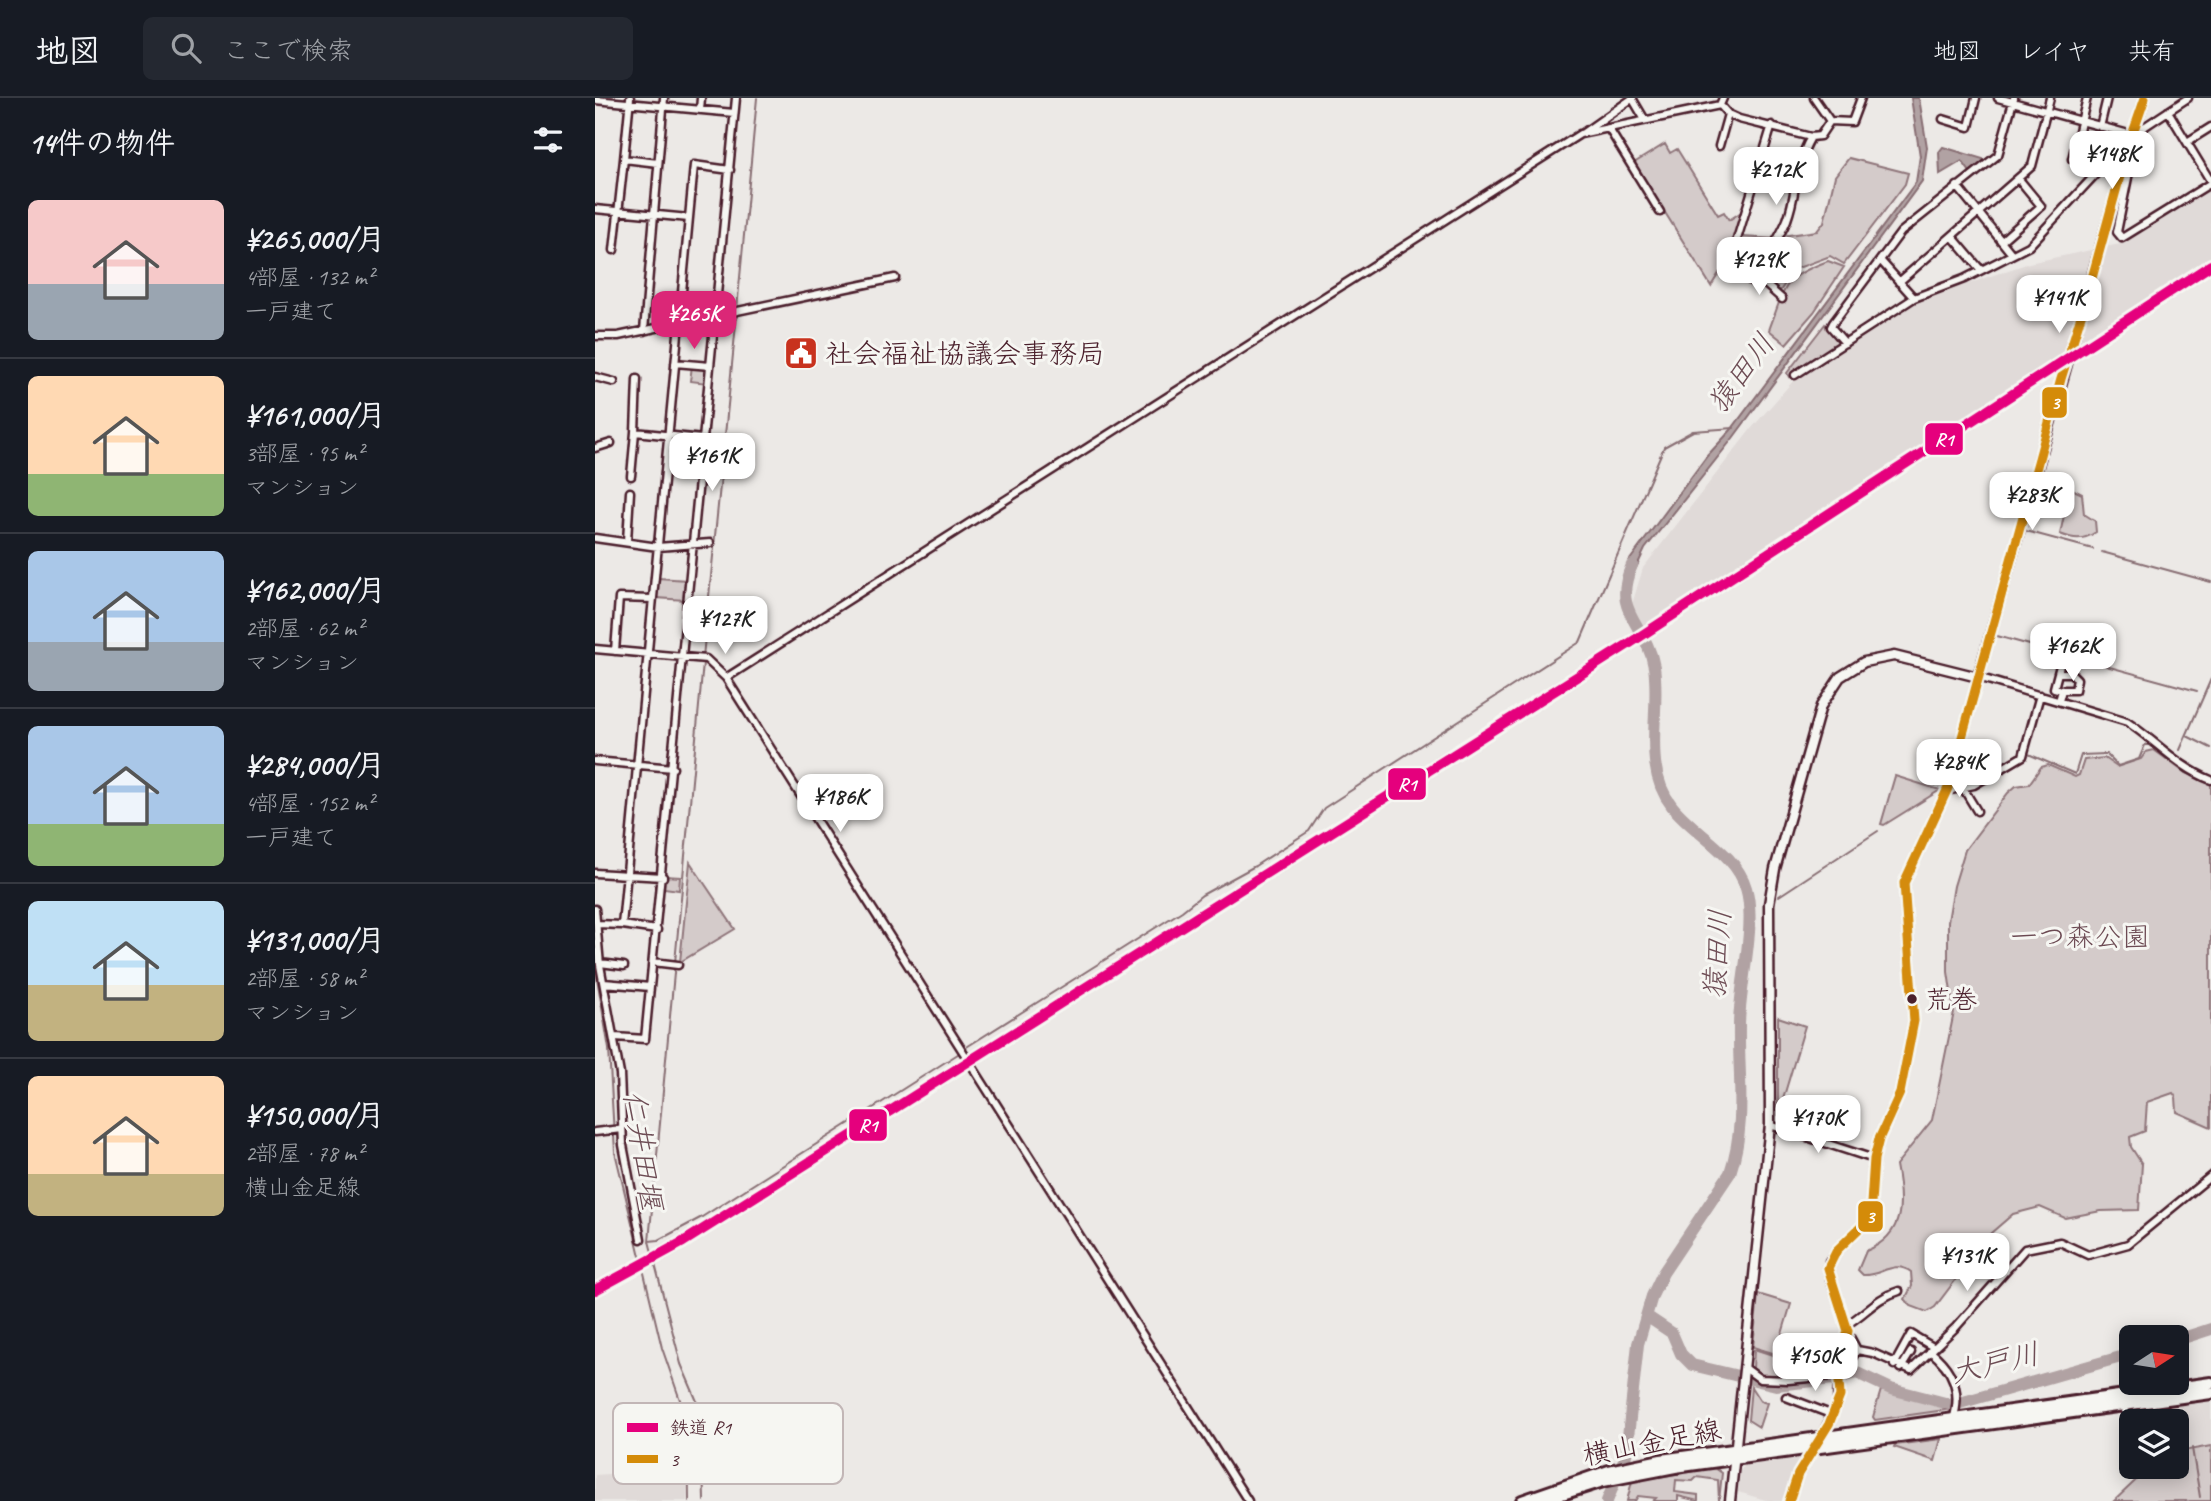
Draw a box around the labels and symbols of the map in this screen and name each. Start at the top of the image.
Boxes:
pin: ¥148K [2063,132,2161,191]
pin: ¥212K [1727,148,1825,207]
pin: ¥129K [1710,238,1808,297]
pin: ¥141K [2010,275,2108,335]
pin: ¥265K [645,292,743,351]
water label: 猿田川 [1699,326,1783,420]
public building icon: 社会福祉協議会事務局 [782,334,820,372]
place label: 社会福祉協議会事務局 [825,336,1105,371]
line badge: 3 [2041,386,2068,419]
text: 3 [2051,391,2062,415]
line badge: R1 [1924,422,1964,456]
text: R1 [1935,428,1956,452]
pin: ¥161K [663,434,761,493]
pin: ¥283K [1983,472,2081,532]
pin: ¥127K [676,596,774,656]
pin: ¥162K [2024,624,2122,683]
pin: ¥284K [1910,740,2008,799]
line badge: R1 [1387,767,1427,801]
text: R1 [1398,773,1419,797]
pin: ¥186K [791,774,889,834]
water label: 猿田川 [1695,908,1739,1000]
park label: 一つ森公園 [2010,919,2150,954]
place label: 荒巻 [1925,983,1977,1016]
marker: 荒巻 [1905,992,1919,1006]
water label: 仁井田堰 [615,1088,672,1215]
pin: ¥170K [1769,1096,1867,1155]
line badge: R1 [848,1108,888,1142]
text: R1 [859,1114,880,1138]
line badge: 3 [1857,1200,1884,1233]
text: 3 [1866,1205,1877,1229]
pin: ¥131K [1918,1234,2016,1293]
north arrow [2119,1325,2189,1395]
pin: ¥150K [1766,1334,1864,1393]
water label: 大戸川 [1947,1334,2043,1392]
legend [613,1403,843,1484]
street label: 横山金足線 [1580,1411,1724,1473]
text: 鉄道 R1 [670,1416,733,1440]
text: 3 [670,1448,680,1472]

